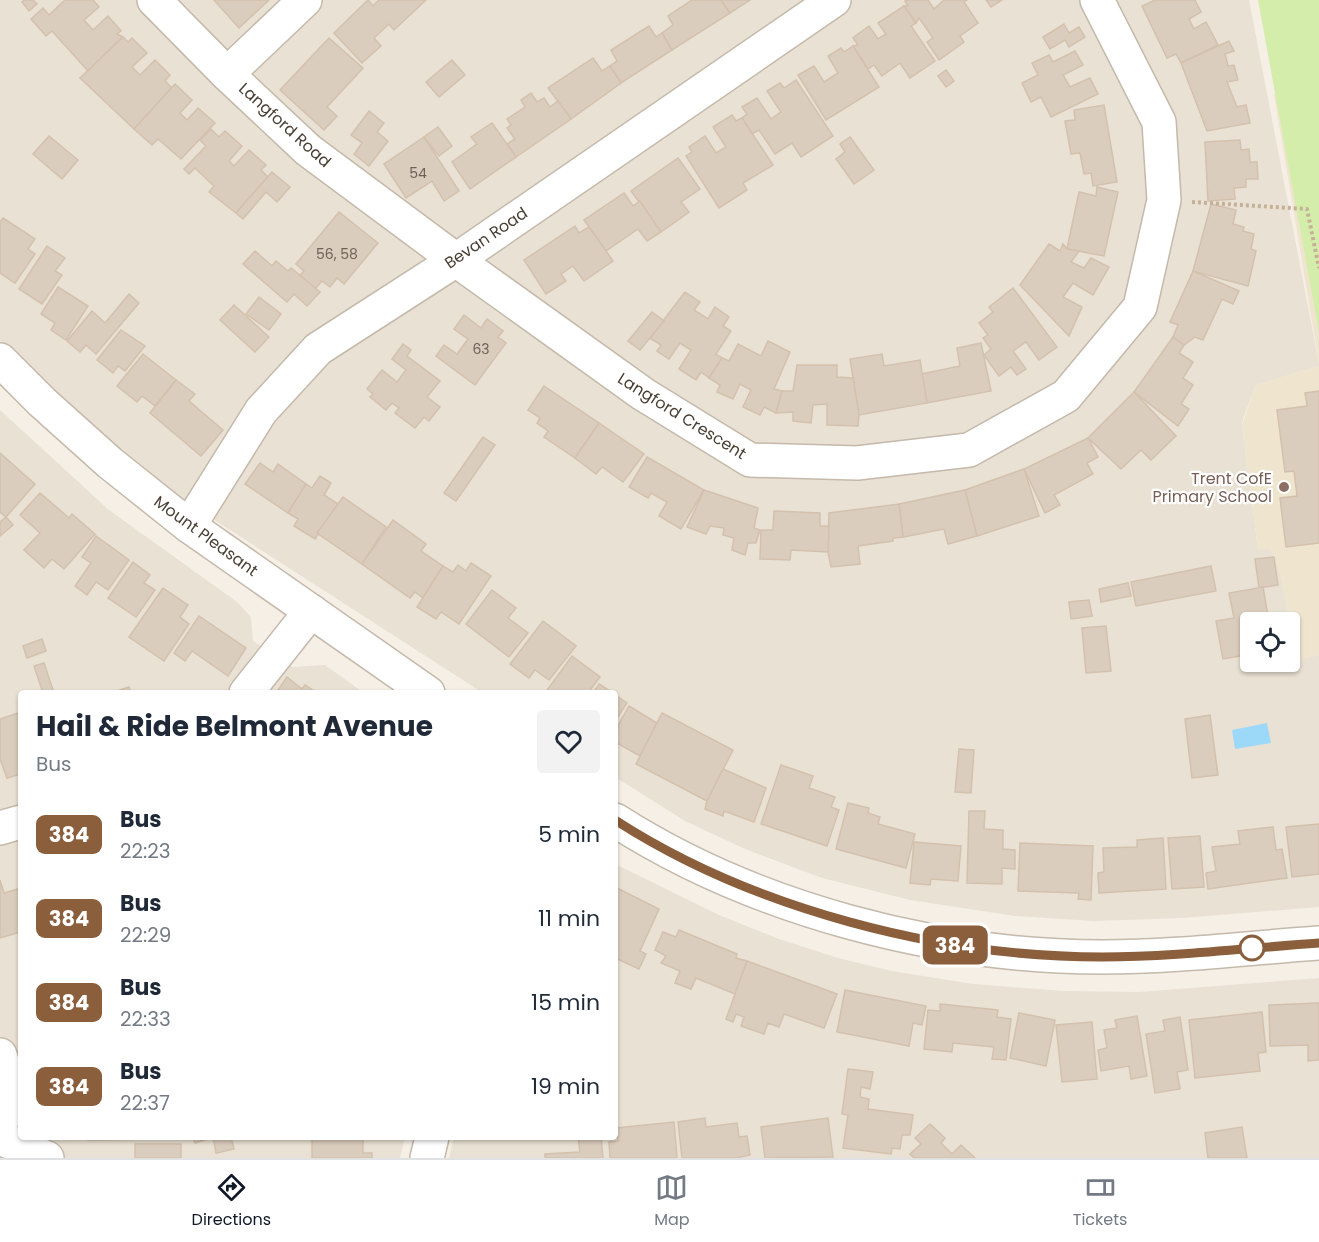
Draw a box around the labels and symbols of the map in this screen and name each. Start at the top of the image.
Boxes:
street label: Langford Road [234,77,336,173]
house number: 54 [409,163,427,183]
street label: Bevan Road [440,202,532,274]
house number: 56, 58 [316,244,358,264]
house number: 63 [472,339,490,359]
street label: Langford Crescent [613,367,751,465]
place label: Trent CofE Primary School [1153,467,1272,508]
marker: Trent CofE Primary School [1277,480,1291,494]
street label: Mount Pleasant [149,490,263,582]
line badge: 384 [920,926,990,964]
unlabelled marker [1239,935,1265,961]

